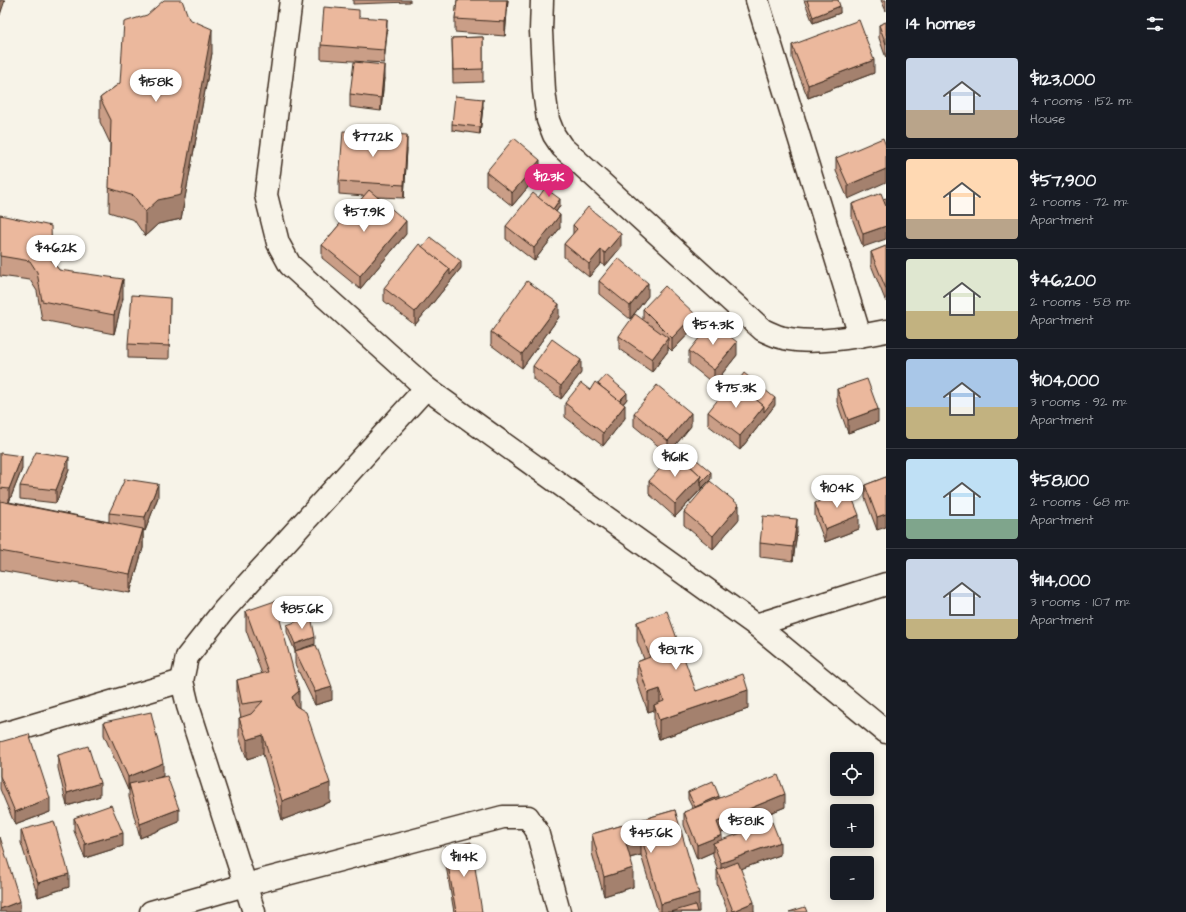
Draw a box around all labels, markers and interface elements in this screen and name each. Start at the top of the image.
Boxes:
text: 14 homes [906,12,976,36]
icon: filters [1144,13,1166,35]
text: $123,000 [1030,68,1095,92]
pin: $158K [128,69,184,103]
text: $158K [139,73,173,91]
icon: home [938,74,986,122]
text: 4 rooms · 152 m² [1030,92,1133,110]
text: House [1030,110,1065,128]
pin: $77.2K [340,124,406,158]
text: $77.2K [353,128,393,146]
pin: $123K [521,164,577,198]
text: $123K [534,168,564,186]
text: $57,900 [1030,169,1096,193]
icon: home [938,175,986,223]
text: 2 rooms · 72 m² [1030,193,1129,211]
pin: $57.9K [331,199,397,233]
text: $57.9K [343,203,385,221]
text: Apartment [1030,211,1094,229]
pin: $46.2K [23,235,89,269]
text: $46.2K [35,239,77,257]
text: $46,200 [1030,269,1096,293]
icon: home [938,275,986,323]
text: 2 rooms · 58 m² [1030,293,1131,311]
text: Apartment [1030,311,1094,329]
pin: $54.3K [680,312,746,346]
text: $54.3K [692,316,734,334]
text: $104,000 [1030,369,1099,393]
pin: $75.3K [703,375,769,409]
icon: home [938,375,986,423]
text: $75.3K [716,379,756,397]
text: 3 rooms · 92 m² [1030,393,1128,411]
text: Apartment [1030,411,1094,429]
pin: $161K [647,444,703,478]
text: $161K [662,448,688,466]
text: $58,100 [1030,469,1089,493]
pin: $104K [809,475,865,509]
icon: home [938,475,986,523]
text: $104K [820,479,854,497]
text: 2 rooms · 68 m² [1030,493,1130,511]
text: Apartment [1030,511,1094,529]
text: $114,000 [1030,569,1091,593]
icon: home [938,575,986,623]
text: 3 rooms · 107 m² [1030,593,1131,611]
pin: $85.6K [269,596,335,630]
text: $85.6K [281,600,323,618]
text: Apartment [1030,611,1094,629]
pin: $81.7K [643,637,709,671]
text: $81.7K [658,641,694,659]
map controls [830,752,874,900]
button: locate [830,752,874,796]
button: + [830,804,874,848]
pin: $58.1K [713,808,779,842]
text: $58.1K [728,812,764,830]
pin: $45.6K [618,820,684,854]
text: $45.6K [629,824,673,842]
pin: $114K [436,844,492,878]
text: $114K [450,848,478,866]
button: − [830,856,874,900]

